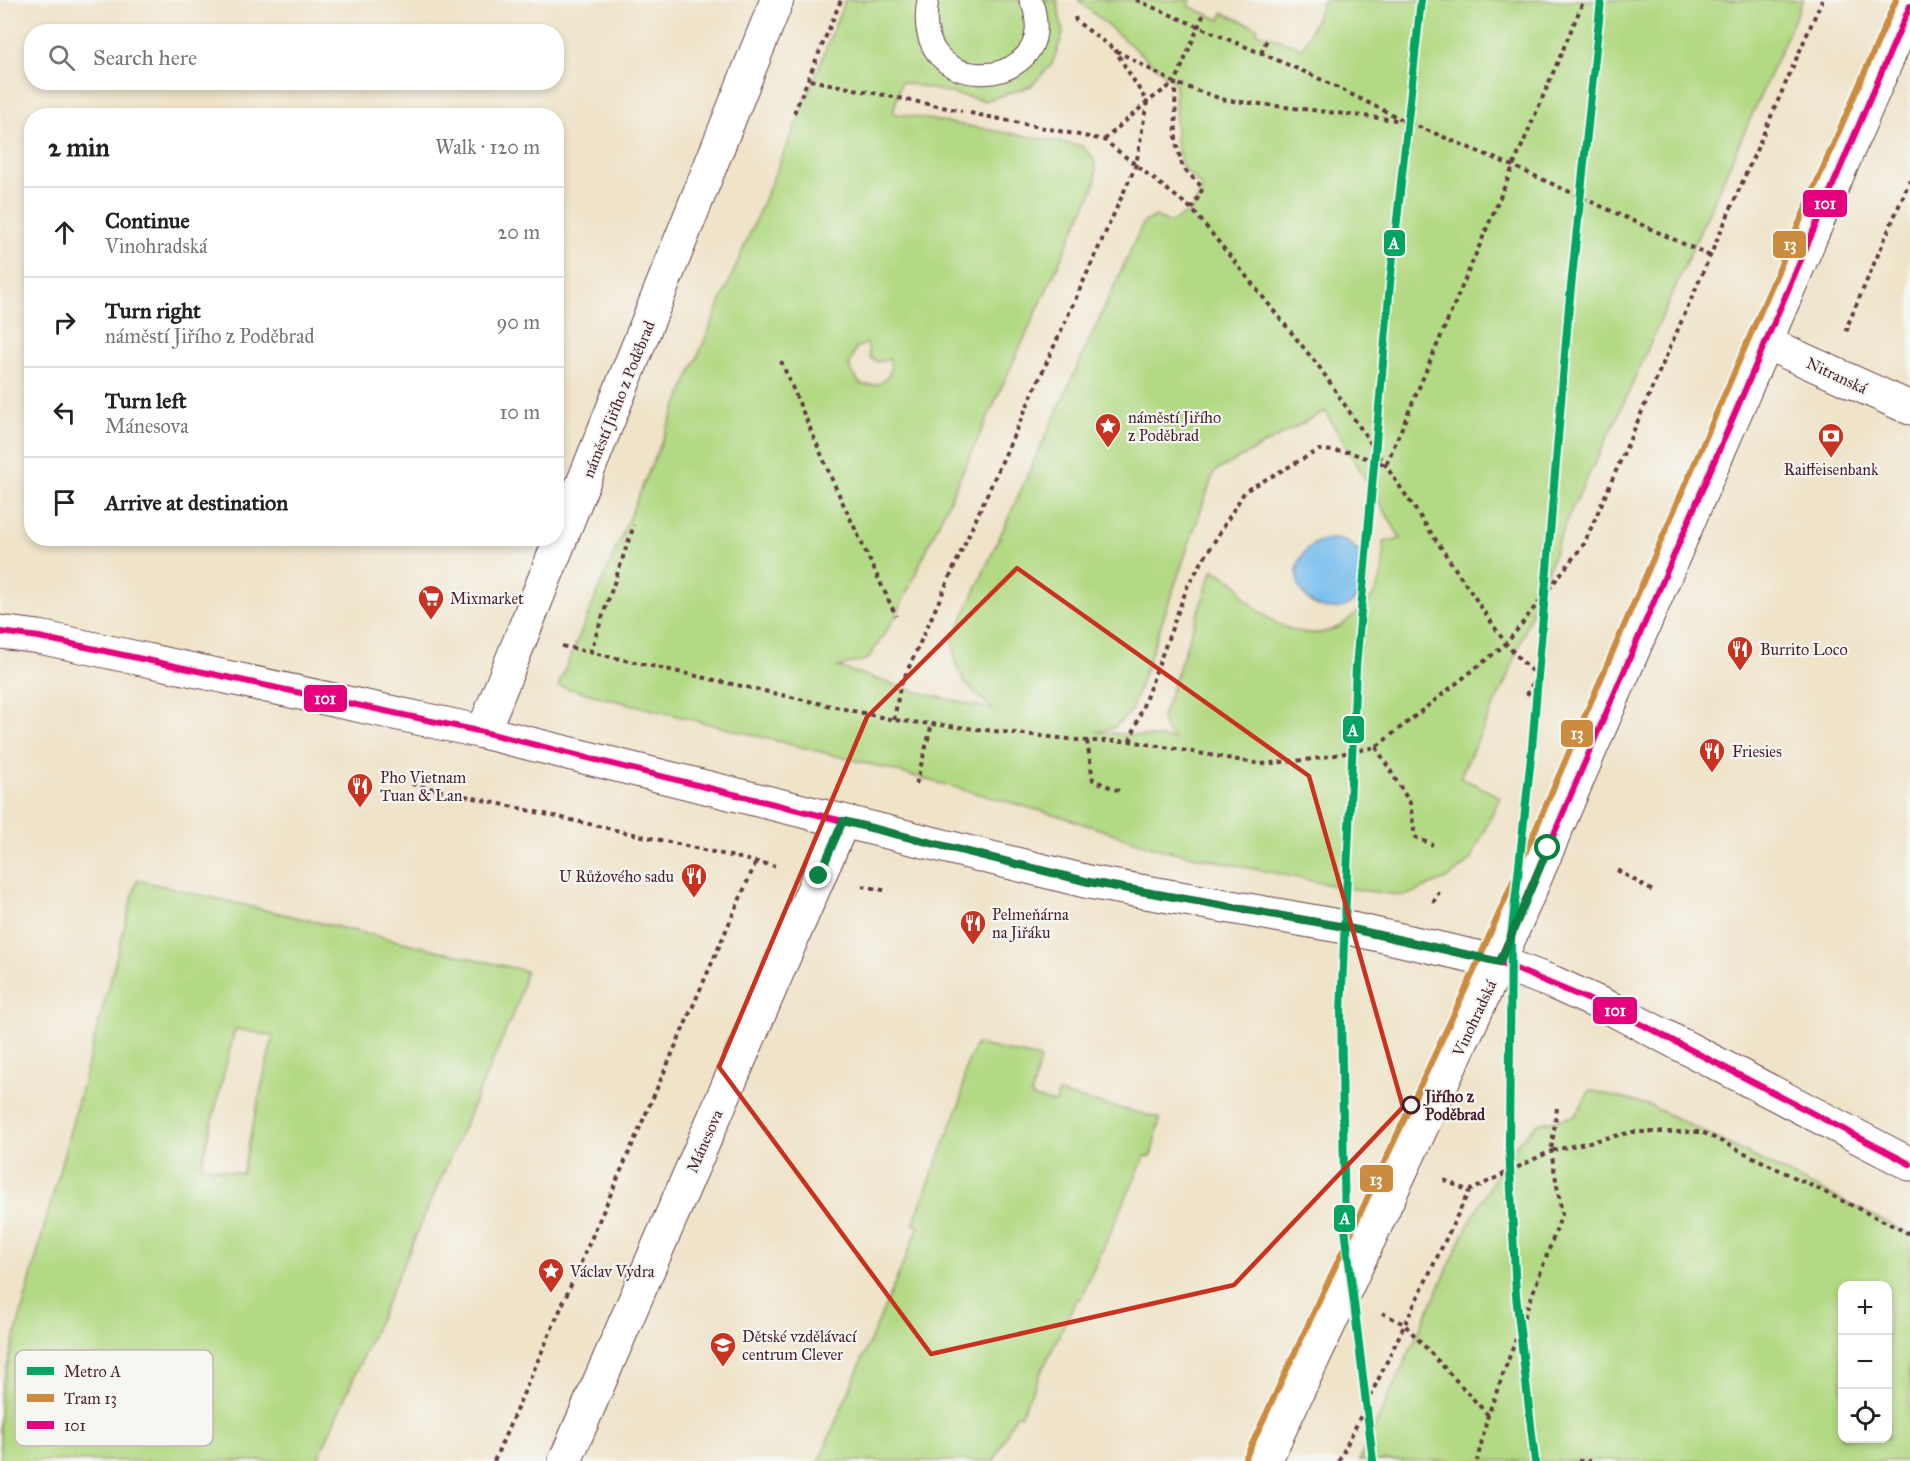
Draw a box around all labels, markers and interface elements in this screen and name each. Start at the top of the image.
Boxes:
search box [24,24,564,90]
icon: search [45,41,78,74]
text: Search here [93,44,197,71]
text: 2 min [48,131,109,163]
text: Walk · 120 m [435,135,540,159]
line badge: 101 [1802,189,1848,218]
text: 101 [1814,194,1837,213]
text: Continue [105,207,190,234]
icon: ahead [48,216,81,249]
text: 20 m [497,220,540,244]
line badge: A [1383,229,1406,257]
line badge: 13 [1772,230,1807,259]
text: Vinohradská [105,234,207,258]
text: A [1388,234,1400,253]
text: 13 [1784,235,1796,255]
text: Turn right [105,297,201,324]
icon: right [48,306,81,339]
text: 90 m [497,310,540,334]
street label: náměstí Jiřího z Poděbrad [578,318,660,481]
text: náměstí Jiřího z Poděbrad [105,324,314,348]
street label: Nitranská [1803,353,1870,398]
text: Turn left [105,387,187,414]
icon: left [48,396,81,429]
text: 10 m [499,400,540,424]
place label: náměstí Jiřího z Poděbrad [1128,408,1221,445]
place icon: náměstí Jiřího z Poděbrad [1093,411,1123,449]
text: Mánesova [105,414,189,438]
bank icon: Raiffeisenbank [1816,421,1846,459]
place label: Raiffeisenbank [1784,460,1879,479]
icon: arrive [48,486,81,519]
text: Arrive at destination [105,489,288,516]
supermarket icon: Mixmarket [416,583,446,621]
place label: Mixmarket [450,589,524,608]
restaurant icon: Burrito Loco [1725,634,1755,672]
place label: Burrito Loco [1760,640,1848,659]
line badge: 101 [303,684,348,713]
text: 101 [314,689,337,708]
line badge: A [1342,715,1365,744]
line badge: 13 [1560,719,1594,748]
text: A [1347,721,1359,740]
text: 13 [1571,724,1583,744]
restaurant icon: Friesies [1697,736,1727,774]
place label: Friesies [1732,742,1782,761]
place label: Pho Vietnam Tuan & Lan [380,768,467,805]
restaurant icon: Pho Vietnam Tuan & Lan [345,771,375,809]
route start [1534,834,1560,860]
restaurant icon: U Růžového sadu [679,861,709,899]
route end [805,862,831,888]
place label: U Růžového sadu [559,867,674,886]
place label: Pelmeňárna na Jiřáku [992,905,1069,943]
restaurant icon: Pelmeňárna na Jiřáku [958,908,988,946]
street label: Vinohradská [1448,977,1500,1060]
line badge: 101 [1592,996,1638,1025]
text: 101 [1604,1001,1627,1020]
place label: Jiřího z Poděbrad [1423,1087,1486,1124]
marker: Jiřího z Poděbrad [1402,1096,1420,1114]
street label: Mánesova [682,1107,727,1176]
line badge: 13 [1359,1164,1394,1193]
text: 13 [1370,1170,1382,1190]
line badge: A [1333,1204,1356,1233]
text: A [1339,1209,1351,1228]
place icon: Václav Vydra [536,1256,566,1294]
place label: Václav Vydra [569,1262,655,1281]
map controls [1838,1281,1892,1443]
button: + [1838,1281,1892,1335]
place label: Dětské vzdělávací centrum Clever [742,1327,857,1364]
school or university icon: Dětské vzdělávací centrum Clever [708,1330,738,1368]
button: − [1838,1335,1892,1389]
legend [15,1350,213,1446]
text: Metro A [64,1362,121,1381]
text: Tram 13 [64,1389,117,1408]
button: locate [1838,1389,1892,1443]
text: 101 [64,1416,86,1435]

